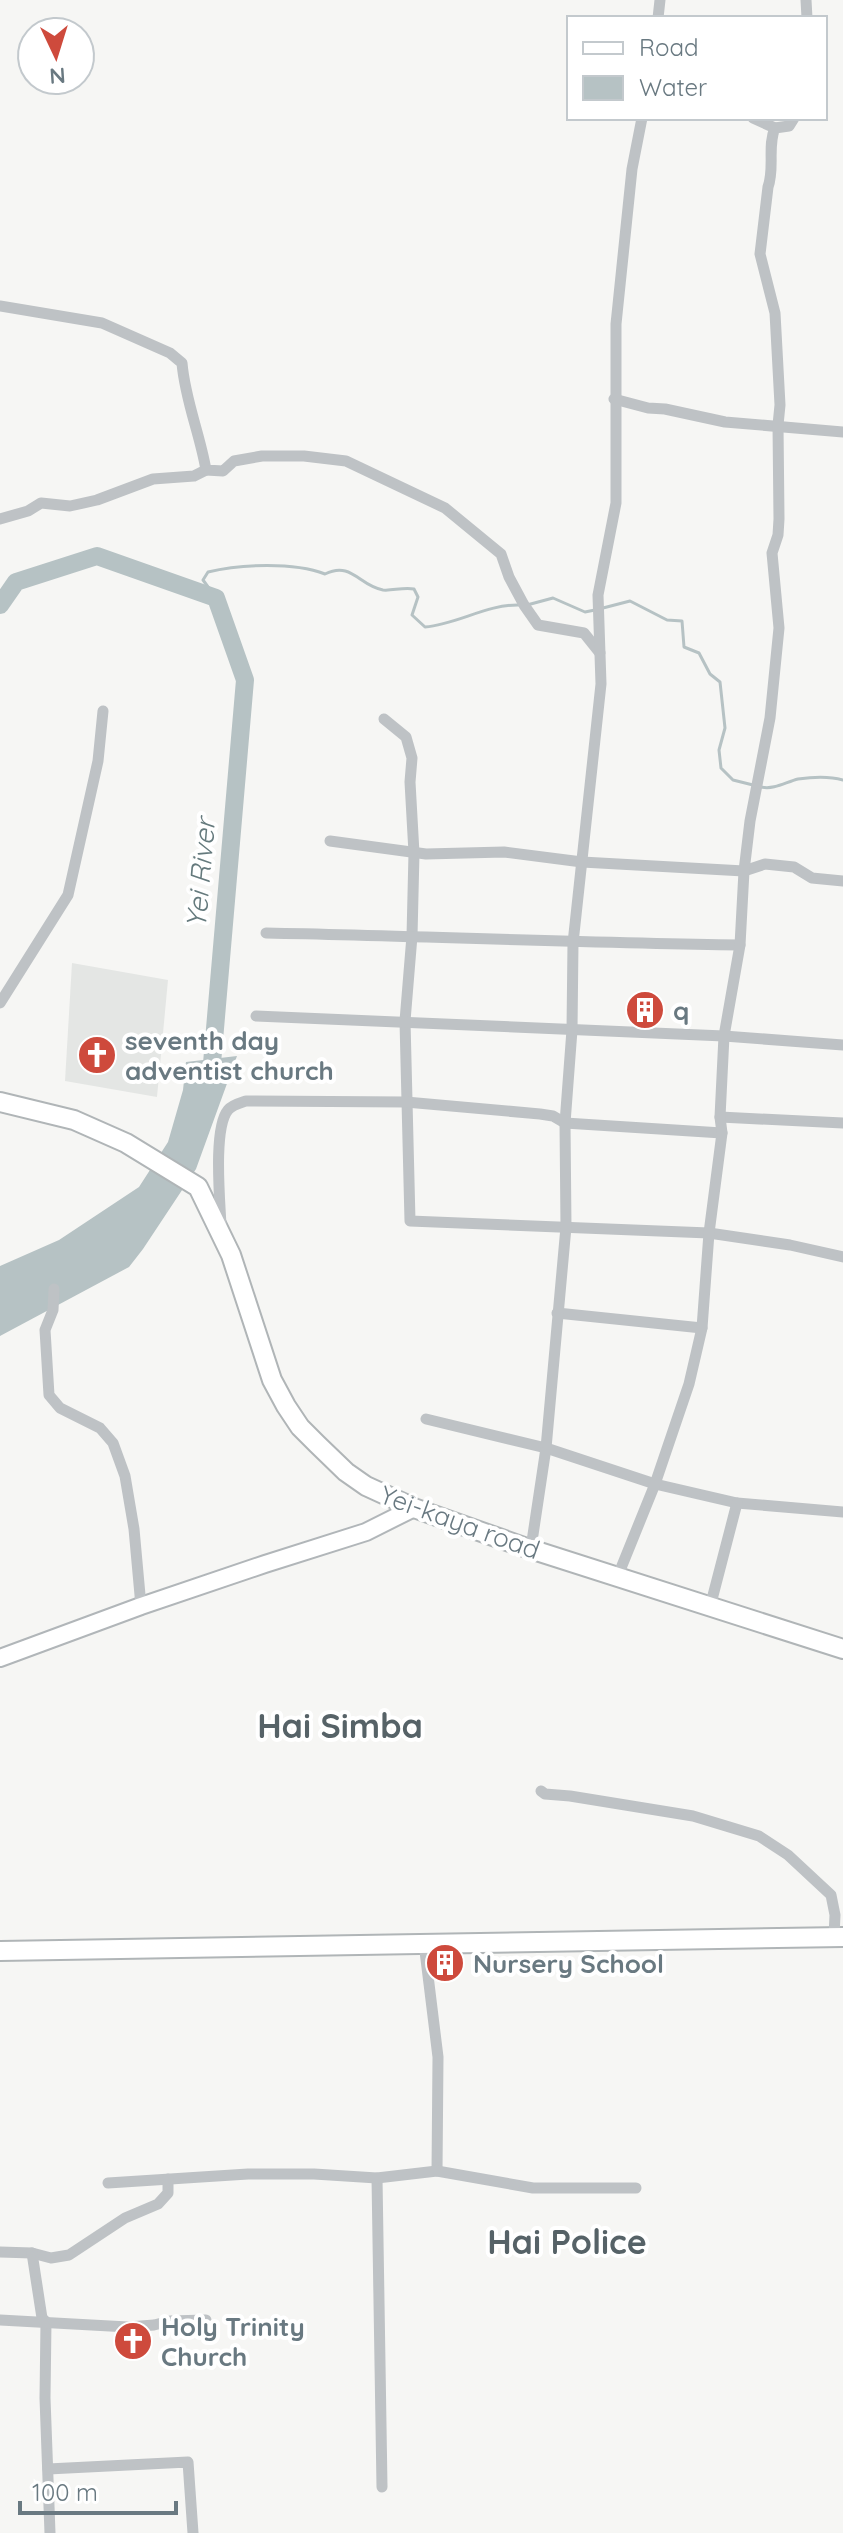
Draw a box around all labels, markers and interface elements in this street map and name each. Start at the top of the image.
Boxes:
north arrow [16,16,96,96]
legend [567,16,827,120]
text: Road [639,32,699,62]
text: N [48,61,66,90]
text: Water [639,72,707,102]
water label: Yei River [178,813,223,929]
building icon: q [624,989,666,1031]
place label: q [673,994,689,1027]
place label: seventh day adventist church [125,1024,334,1087]
church icon: seventh day adventist church [76,1034,118,1076]
street label: Yei-kaya road [376,1478,544,1566]
district label: Hai Simba [257,1704,423,1747]
building icon: Nursery School [424,1942,466,1984]
place label: Nursery School [473,1947,664,1980]
district label: Hai Police [487,2220,647,2263]
place label: Holy Trinity Church [161,2310,305,2373]
church icon: Holy Trinity Church [112,2320,154,2362]
scale bar [20,2465,176,2515]
text: 100 m [32,2477,98,2507]

